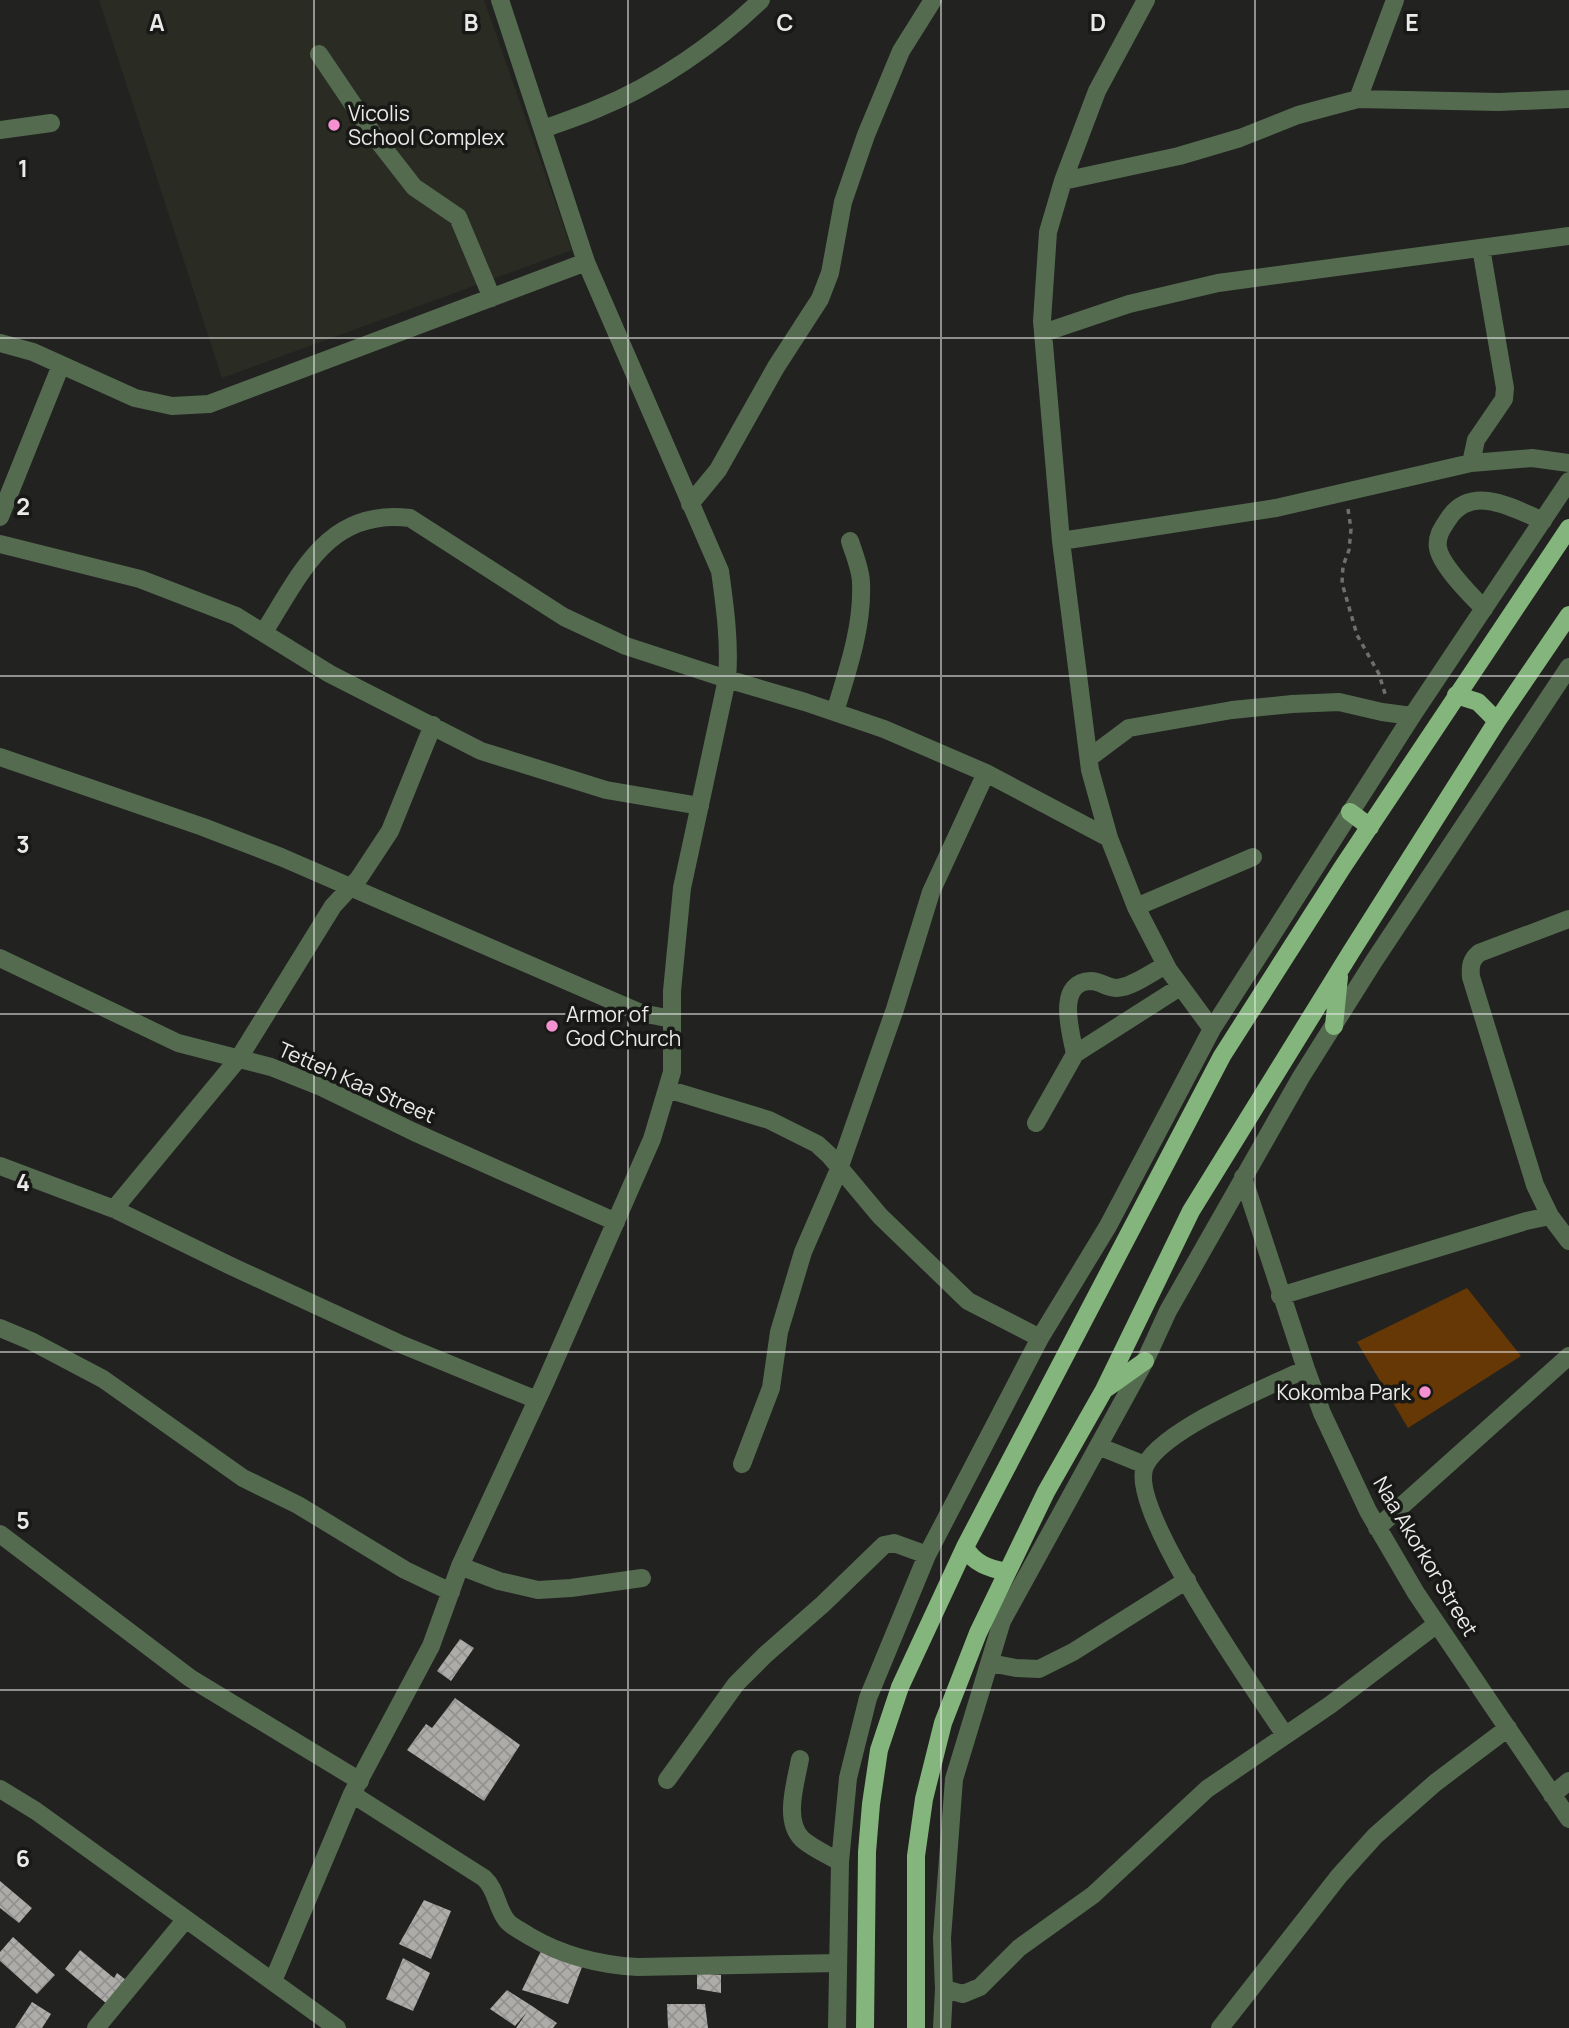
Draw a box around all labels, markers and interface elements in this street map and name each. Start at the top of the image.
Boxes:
text: A [149,6,165,38]
text: B [464,6,478,38]
text: C [777,6,794,38]
text: D [1090,6,1106,38]
text: E [1405,6,1419,38]
place label: Vicolis School Complex [348,99,505,151]
marker: Vicolis School Complex [326,117,342,133]
text: 1 [18,152,28,184]
text: 2 [16,490,30,522]
text: 3 [16,828,30,860]
place label: Armor of God Church [566,1000,681,1052]
marker: Armor of God Church [544,1018,560,1034]
street label: Tetteh Kaa Street [274,1035,440,1129]
text: 4 [16,1166,30,1198]
place label: Kokomba Park [1276,1378,1412,1406]
marker: Kokomba Park [1417,1384,1433,1400]
street label: Naa Akorkor Street [1367,1471,1485,1641]
text: 5 [16,1504,30,1536]
text: 6 [16,1842,30,1874]

